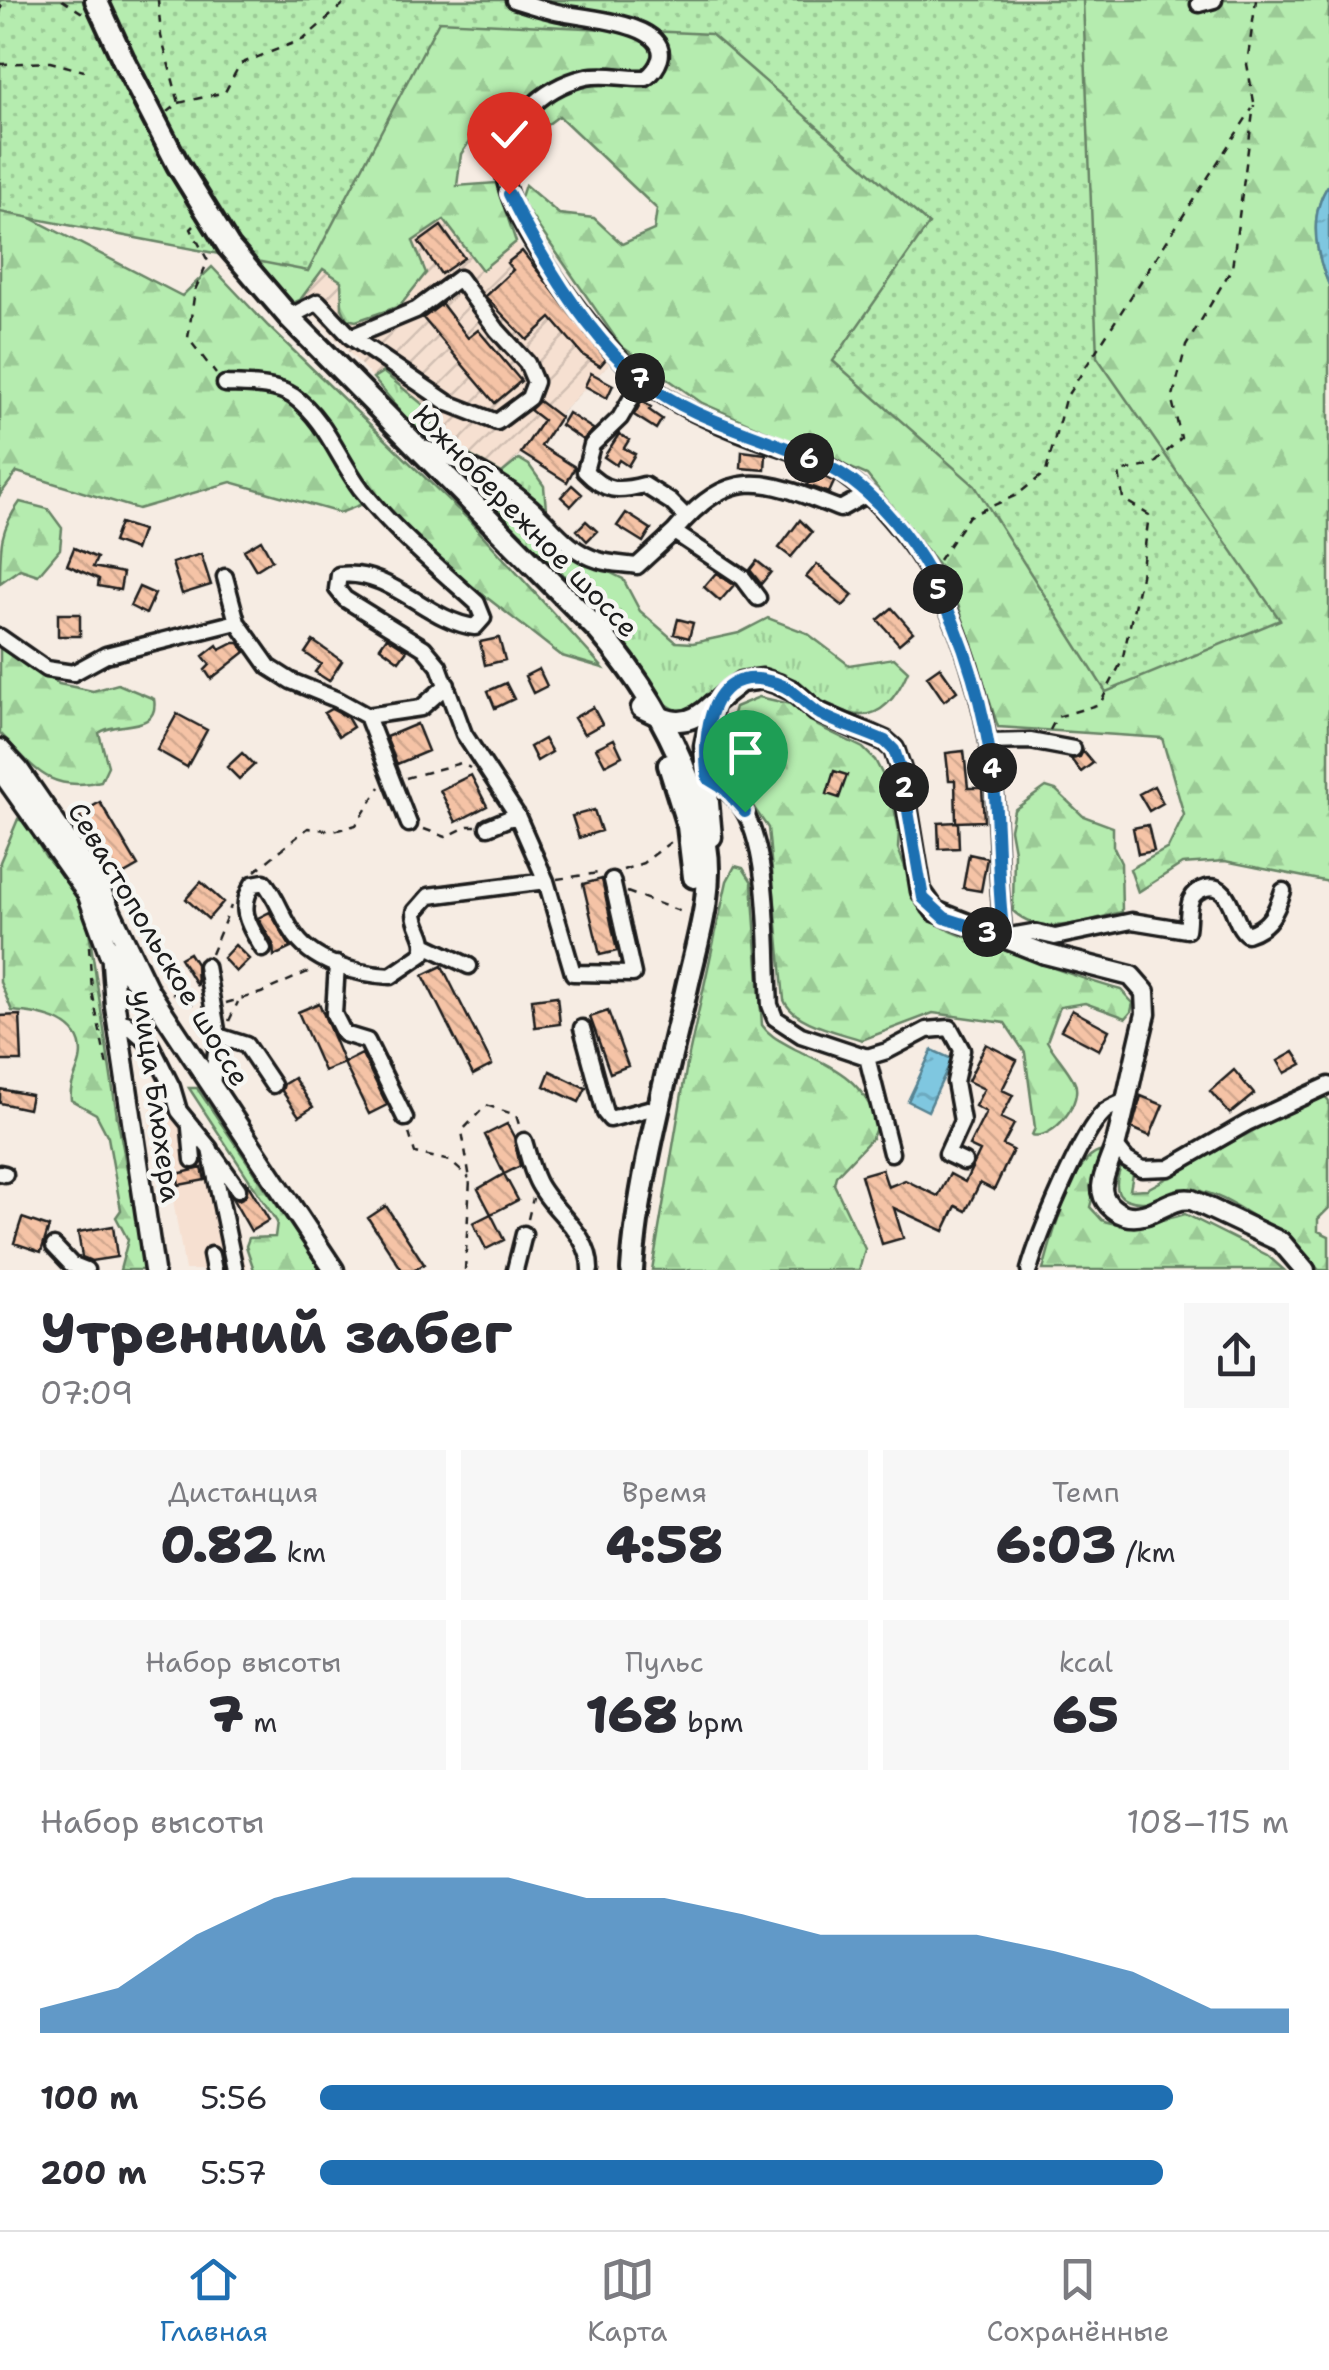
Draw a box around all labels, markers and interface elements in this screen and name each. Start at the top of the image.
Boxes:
pin [467,92,552,195]
icon: check [482,107,537,162]
pin: 7 [615,353,665,403]
text: 7 [630,359,650,397]
street label: Южнобережное шоссе [405,396,647,646]
pin: 6 [784,433,834,483]
text: 6 [799,439,819,477]
pin: 5 [913,564,963,614]
text: 5 [929,570,947,608]
pin [703,710,788,813]
icon: arrive [718,725,773,780]
pin: 4 [967,743,1017,793]
text: 4 [982,749,1002,787]
pin: 2 [879,762,929,812]
text: 2 [894,768,914,806]
street label: Севастопольское шоссе [59,795,259,1093]
pin: 3 [962,907,1012,957]
text: 3 [977,913,997,951]
street label: улица Блюхера [123,987,191,1205]
text: Утренний забег [40,1296,512,1370]
button: share [1184,1303,1289,1408]
text: 07:09 [40,1371,134,1414]
text: Дистанция [168,1473,318,1511]
text: Время [622,1473,707,1511]
text: Темп [1052,1473,1120,1511]
text: 0.82 [160,1511,277,1578]
text: 4:58 [606,1511,723,1578]
text: 6:03 [996,1511,1116,1578]
text: km [277,1533,326,1571]
text: /km [1116,1533,1176,1571]
text: Набор высоты [145,1643,341,1681]
text: Пульс [625,1643,704,1681]
text: kcal [1059,1643,1113,1681]
text: 7 [209,1681,244,1748]
text: 168 [585,1681,678,1748]
text: 65 [1053,1681,1119,1748]
text: m [244,1703,278,1741]
text: bpm [678,1703,744,1741]
text: Набор высоты [40,1800,265,1843]
text: 108–115 m [1126,1800,1289,1843]
text: 100 m [40,2076,139,2119]
text: 5:56 [200,2076,268,2119]
text: 200 m [40,2151,147,2194]
text: 5:57 [200,2151,267,2194]
tab: Главная [160,2252,268,2350]
tab: Карта [587,2252,667,2350]
tab: Сохранённые [986,2252,1169,2350]

